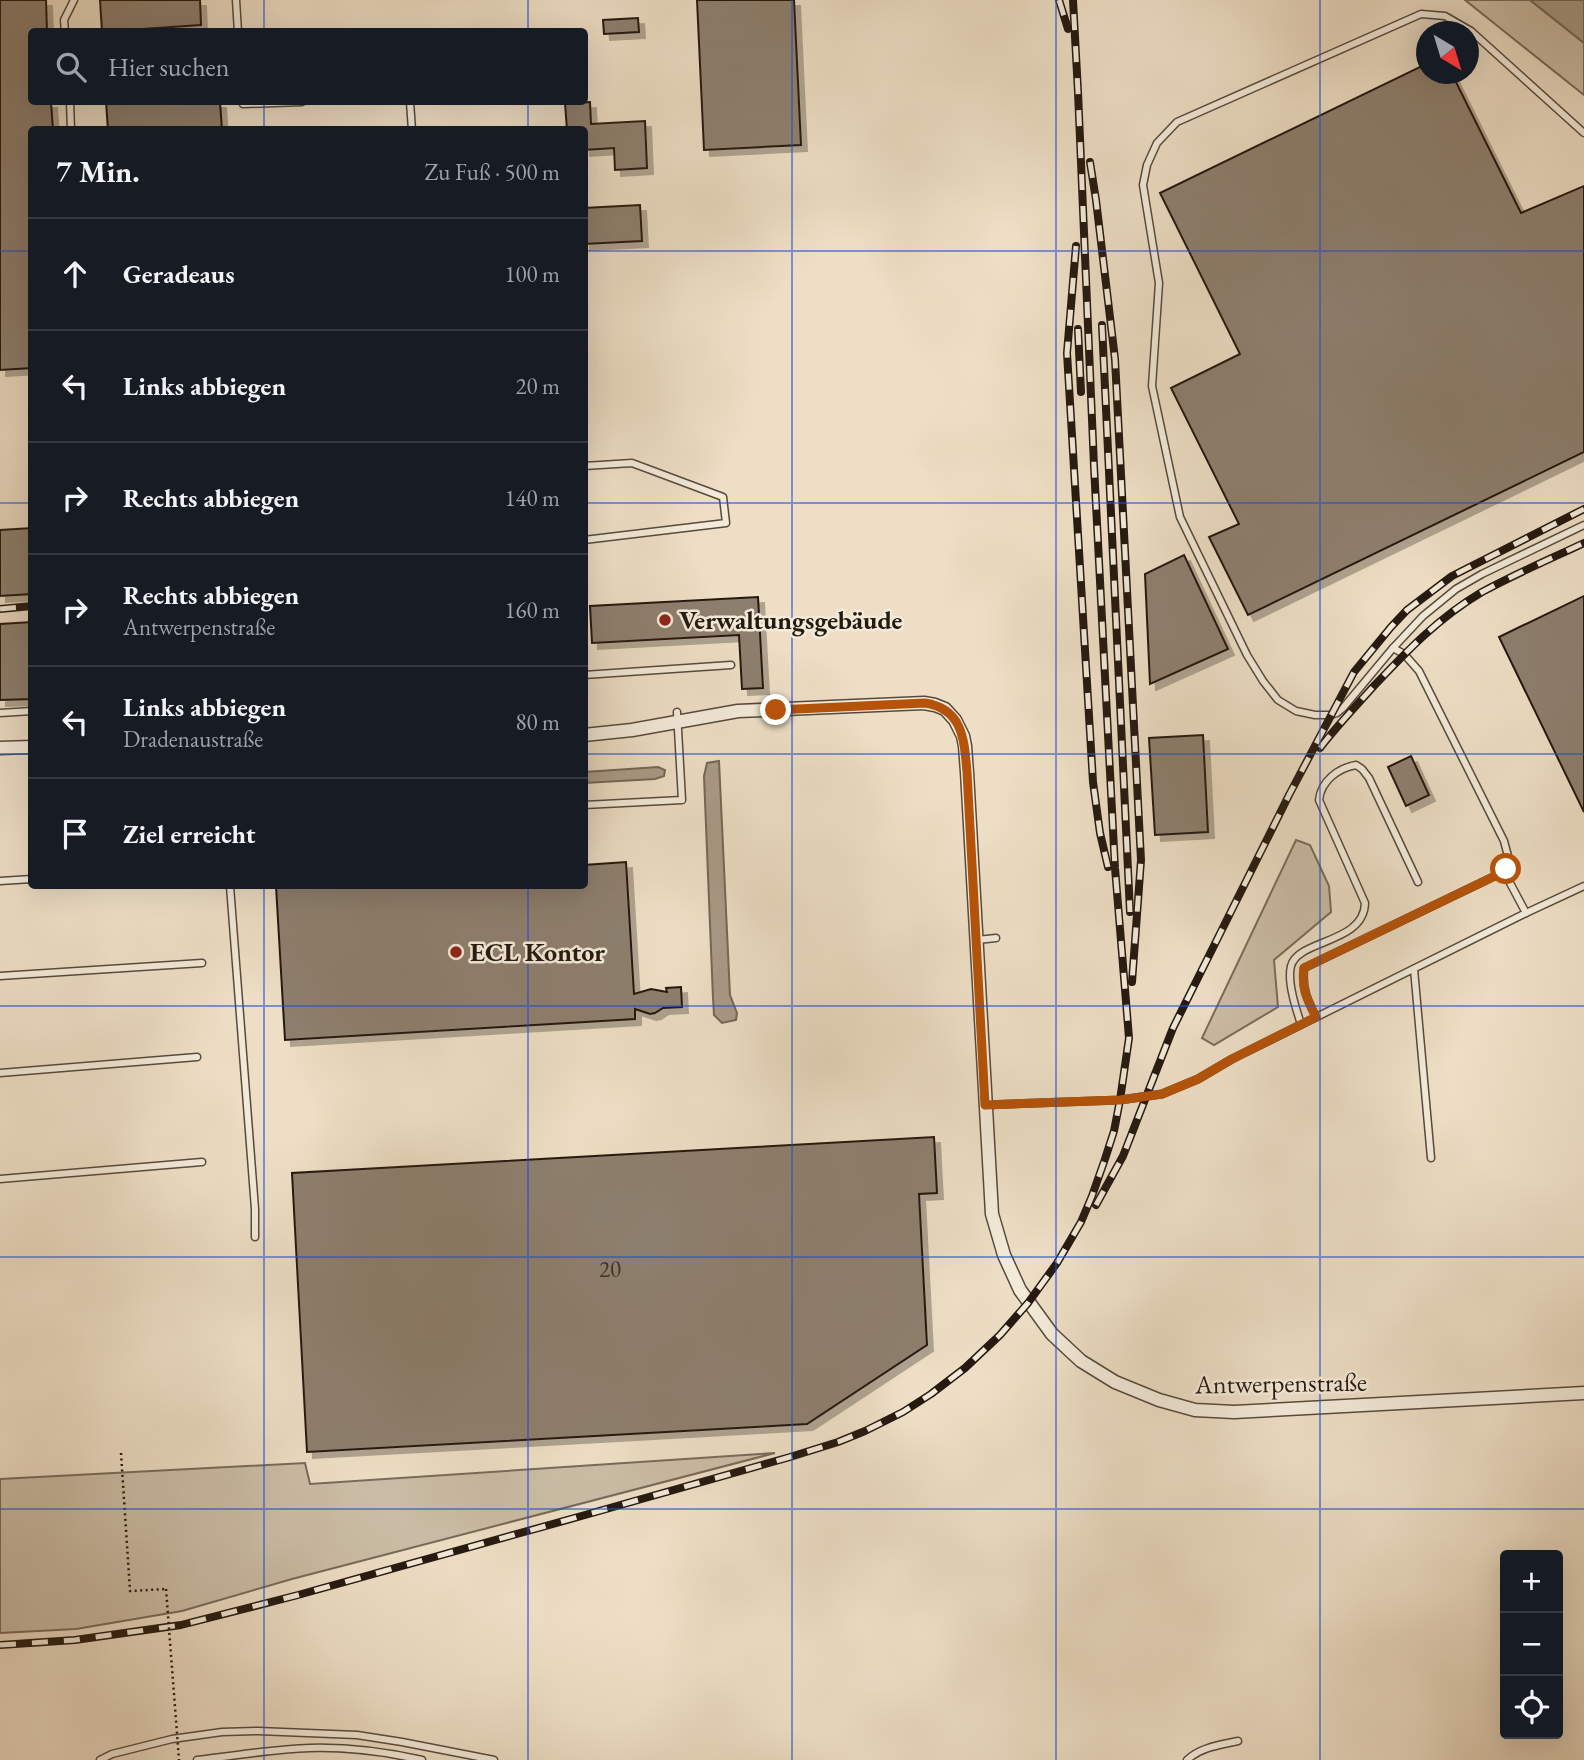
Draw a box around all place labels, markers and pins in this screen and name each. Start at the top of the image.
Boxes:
place label: Verwaltungsgebäude [679,603,902,637]
marker: Verwaltungsgebäude [657,612,673,628]
place label: ECL Kontor [470,935,605,969]
marker: ECL Kontor [448,944,464,960]

